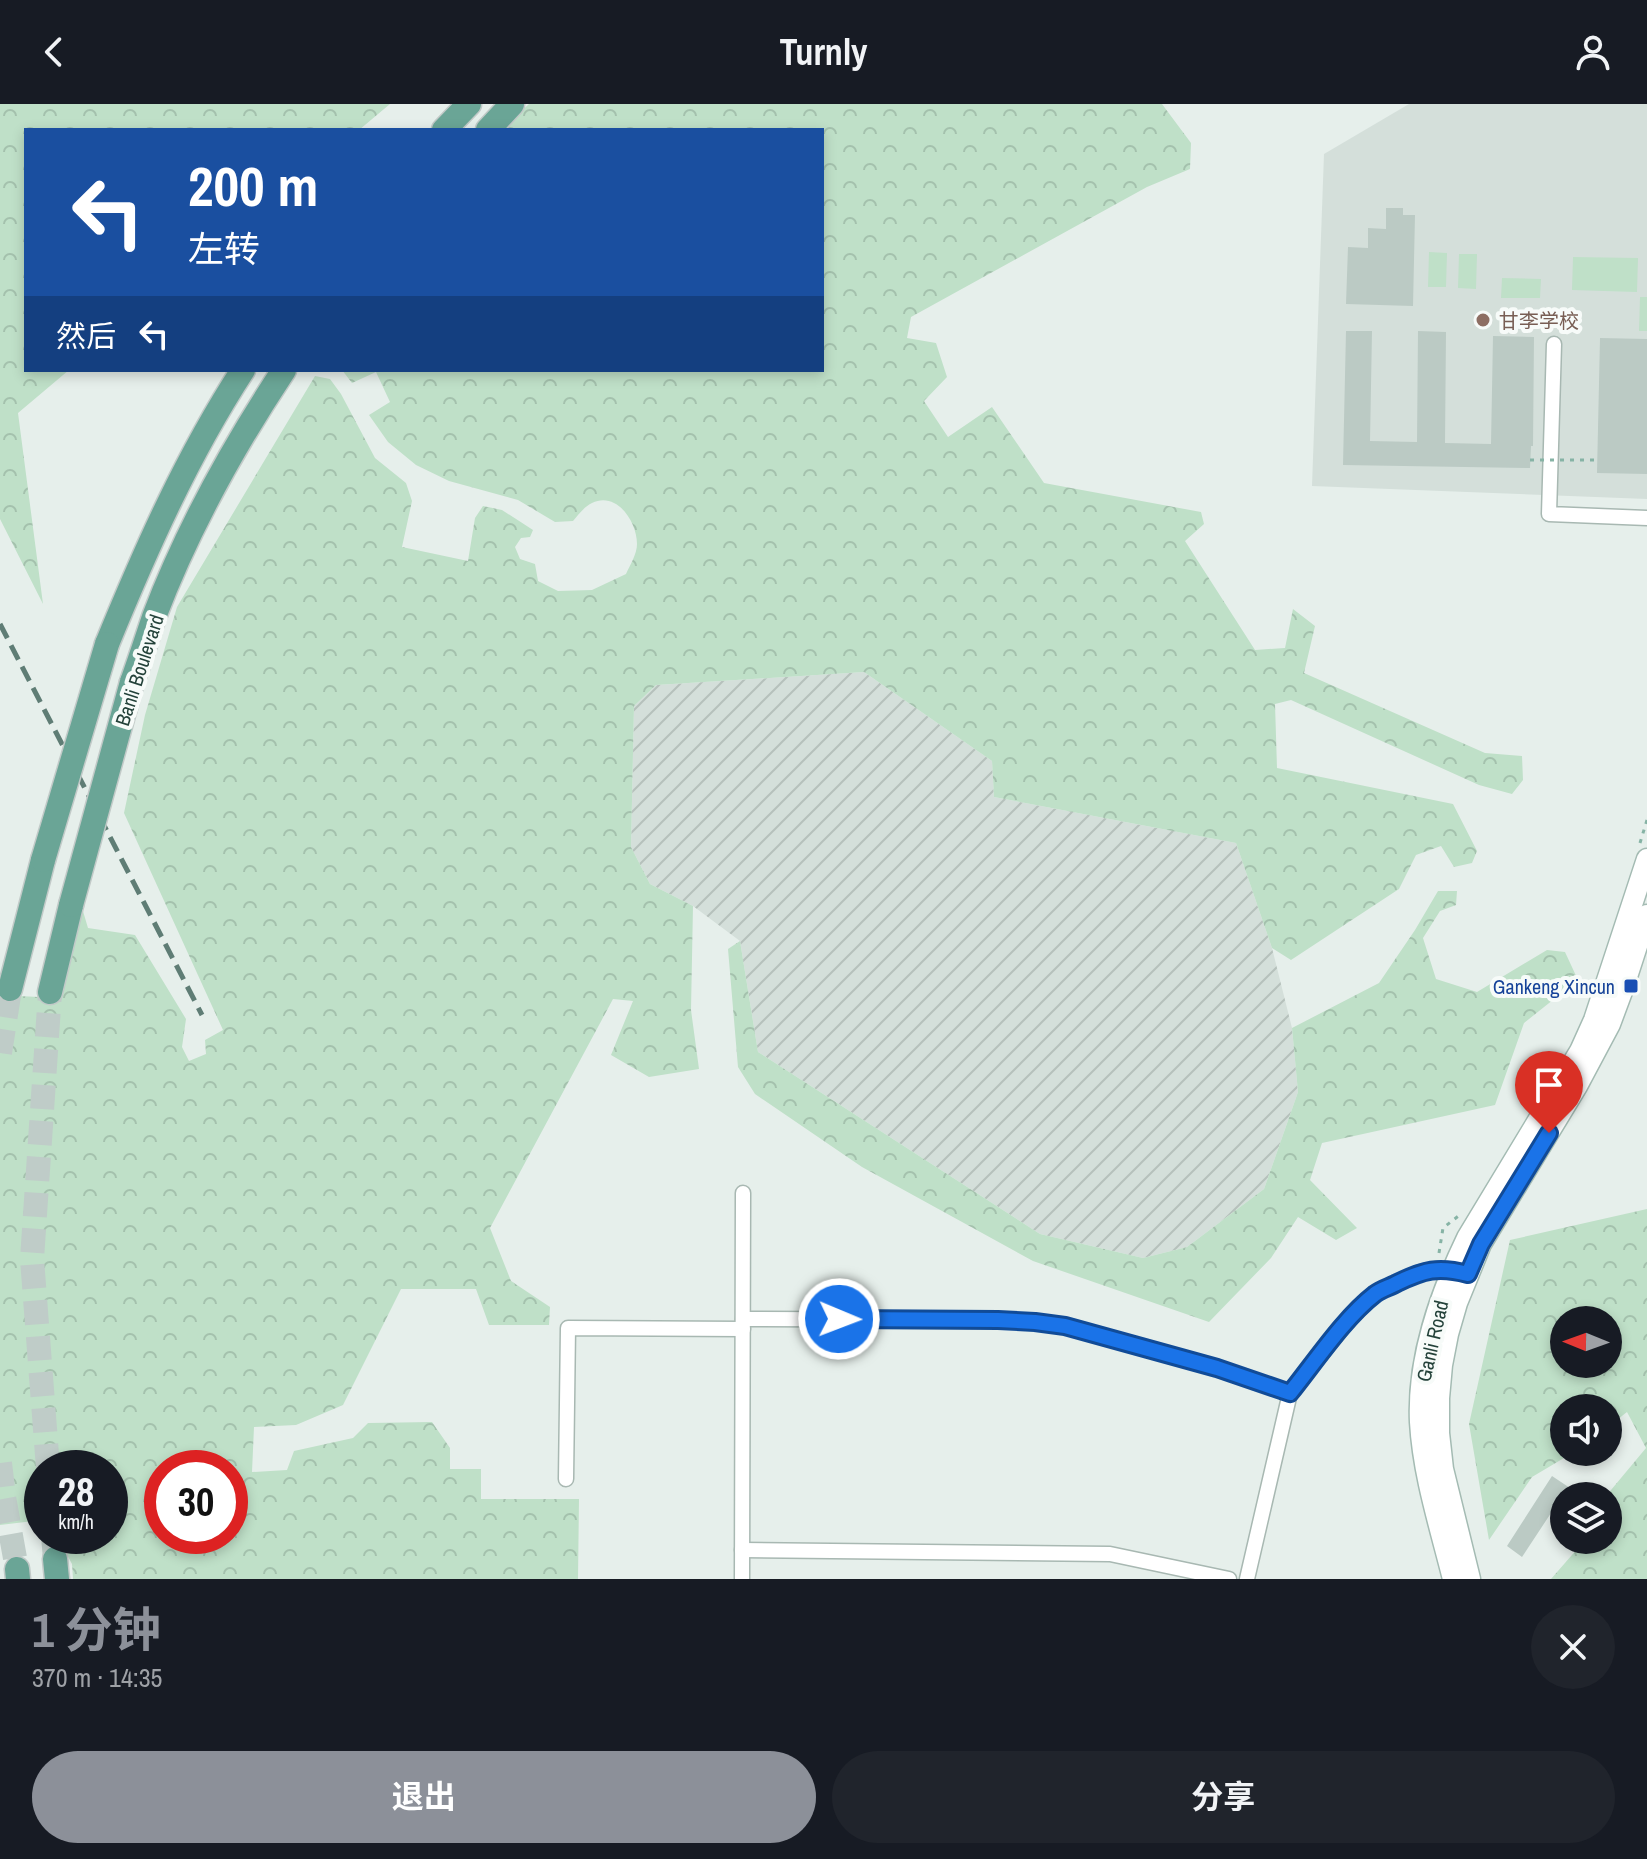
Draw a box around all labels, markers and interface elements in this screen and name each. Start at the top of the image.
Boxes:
text: Turnly [779,28,868,76]
icon: back [32,30,76,74]
icon: person [1571,30,1615,74]
text: 200 m [188,148,318,223]
icon: left [56,160,160,264]
text: 左转 [188,225,260,273]
place label: 甘李学校 [1499,307,1579,334]
marker: 甘李学校 [1474,311,1492,329]
icon: left [132,312,176,356]
text: 然后 [56,316,116,356]
street label: Banli Boulevard [108,611,170,729]
place label: Gankeng Xincun [1493,973,1615,1000]
marker: Gankeng Xincun [1622,977,1640,995]
pin [1515,1051,1583,1133]
icon: arrive [1527,1063,1571,1107]
position arrow [797,1277,881,1361]
street label: Ganli Road [1410,1298,1454,1384]
north arrow [1550,1306,1622,1378]
map controls [1550,1306,1622,1554]
button: sound [1550,1394,1622,1466]
speed limit sign: 30 [144,1450,248,1554]
text: 28 [58,1465,94,1518]
button: layers [1550,1482,1622,1554]
text: km/h [58,1508,94,1535]
text: 1 分钟 [32,1597,161,1662]
button: close [1531,1605,1615,1689]
text: 370 m · 14:35 [32,1660,162,1695]
button: 退出 [32,1751,816,1843]
button: 分享 [832,1751,1615,1843]

